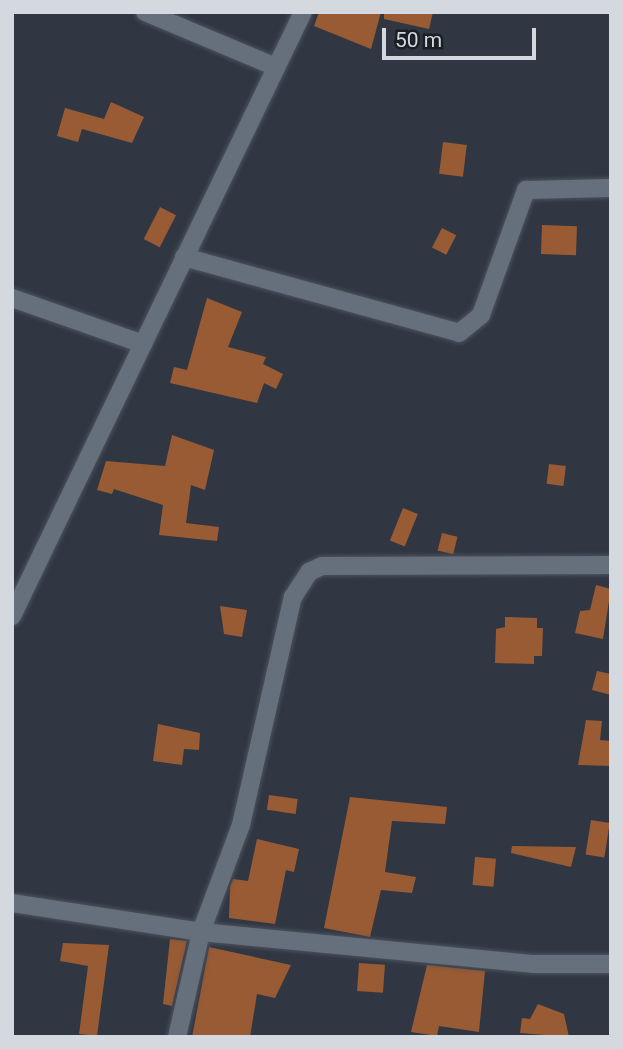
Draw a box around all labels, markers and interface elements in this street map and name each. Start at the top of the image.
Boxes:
scale bar [385,14,539,58]
text: 50 m [395,28,442,52]

